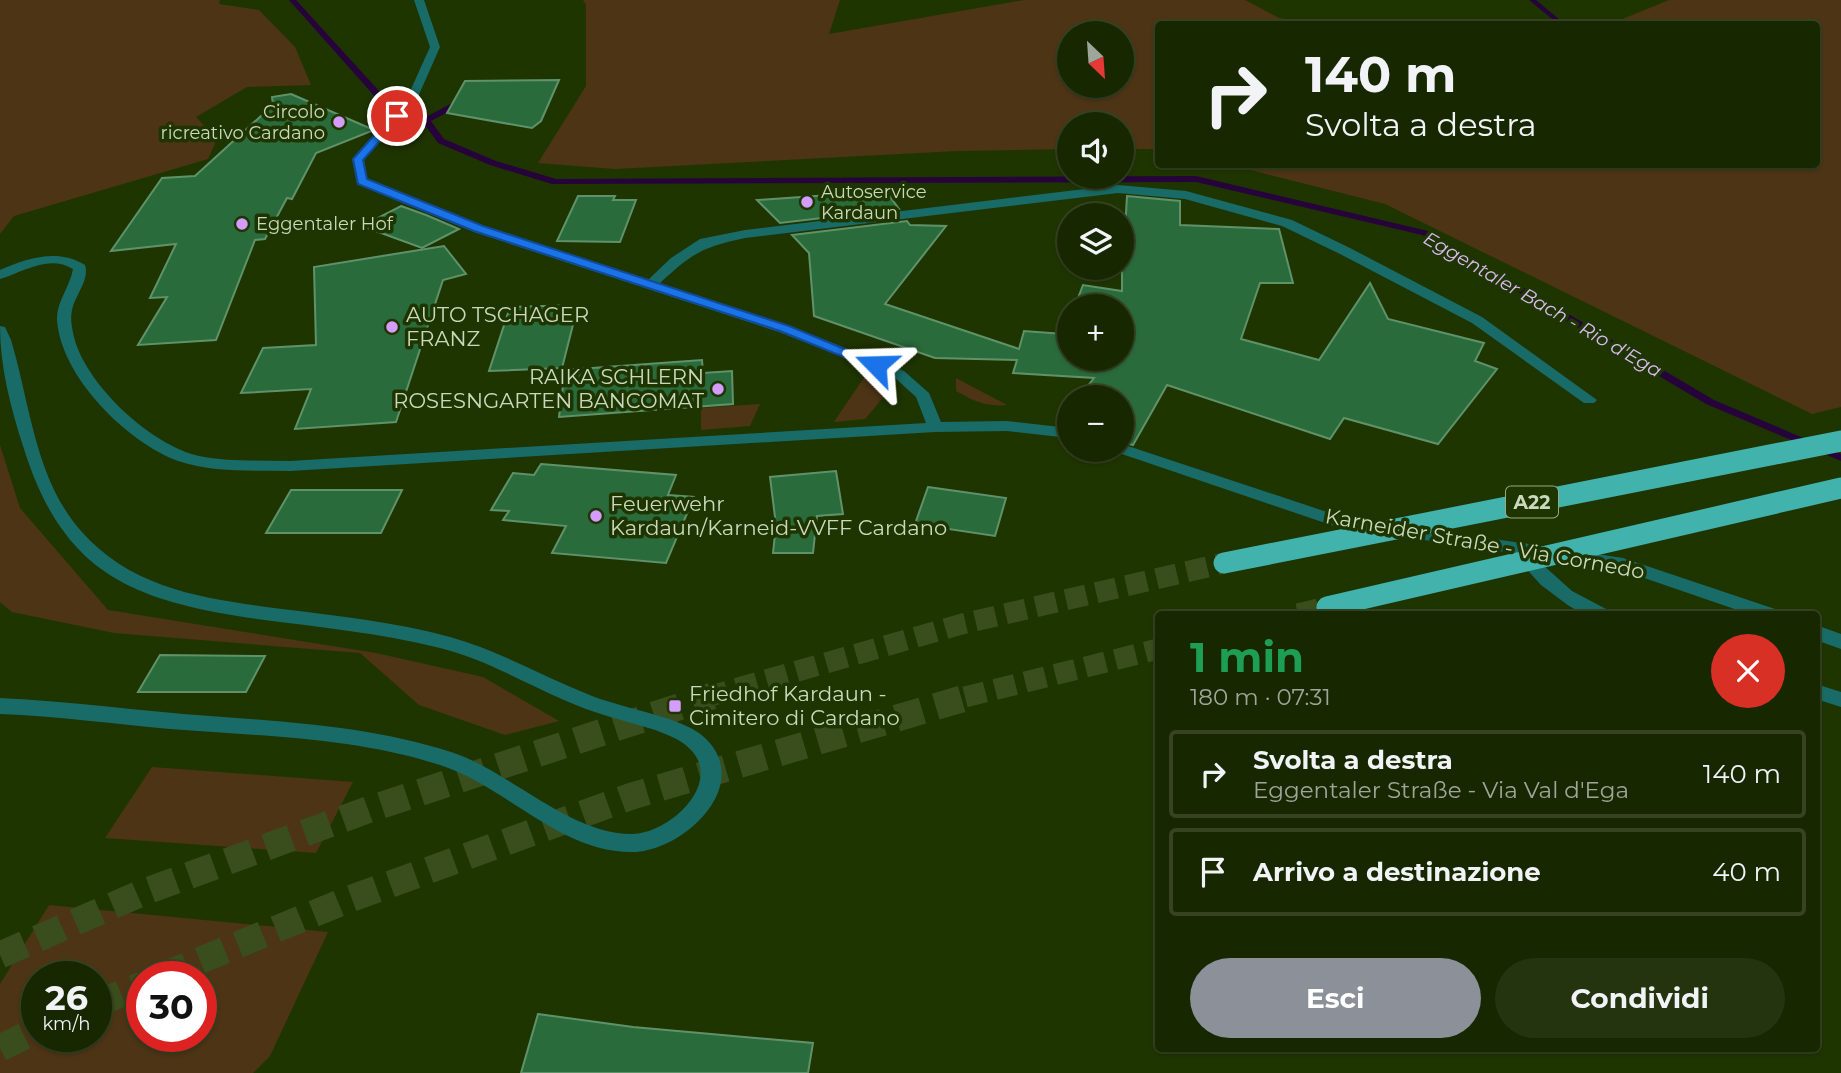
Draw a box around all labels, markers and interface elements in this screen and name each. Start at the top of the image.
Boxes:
north arrow [1057,21,1134,98]
map controls [1057,21,1134,462]
text: 140 m [1305,45,1457,104]
icon: right [1190,49,1281,140]
pin [367,86,427,146]
icon: arrive [378,97,416,135]
place label: Circolo ricreativo Cardano [161,101,325,144]
text: Svolta a destra [1305,105,1537,144]
button: sound [1057,112,1134,189]
marker: Circolo ricreativo Cardano [331,114,347,130]
place label: Autoservice Kardaun [821,181,927,224]
marker: Autoservice Kardaun [799,194,815,210]
button: layers [1057,203,1134,280]
place label: Eggentaler Hof [256,213,394,235]
marker: Eggentaler Hof [234,216,250,232]
water label: Eggentaler Bach - Rio d'Ega [1420,227,1666,382]
button: + [1057,294,1134,371]
place label: AUTO TSCHAGER FRANZ [406,302,589,351]
marker: AUTO TSCHAGER FRANZ [384,319,400,335]
position arrow [839,328,913,402]
place label: RAIKA SCHLERN ROSESNGARTEN BANCOMAT [393,364,704,413]
marker: RAIKA SCHLERN ROSESNGARTEN BANCOMAT [710,381,726,397]
button: − [1057,385,1134,462]
road number: A22 [1506,486,1558,517]
place label: Feuerwehr Kardaun/Karneid-VVFF Cardano [610,491,947,540]
street label: Karneider Straße - Via Cornedo [1324,503,1647,584]
marker: Feuerwehr Kardaun/Karneid-VVFF Cardano [588,508,604,524]
text: 1 min [1190,631,1304,683]
button: close [1711,634,1785,708]
place label: Friedhof Kardaun - Cimitero di Cardano [689,681,900,730]
text: 180 m · 07:31 [1190,683,1331,711]
marker: Friedhof Kardaun - Cimitero di Cardano [667,698,683,714]
text: Svolta a destra [1253,744,1453,776]
icon: right [1194,755,1232,793]
text: 140 m [1703,758,1781,790]
text: Eggentaler Straße - Via Val d'Ega [1253,776,1629,804]
icon: arrive [1194,853,1232,891]
text: Arrivo a destinazione [1253,856,1541,888]
text: 40 m [1712,856,1781,888]
button: Esci [1190,958,1481,1038]
button: Condividi [1495,958,1785,1038]
speed limit sign: 30 [126,961,217,1052]
text: 26 [45,976,88,1019]
text: km/h [42,1013,91,1035]

